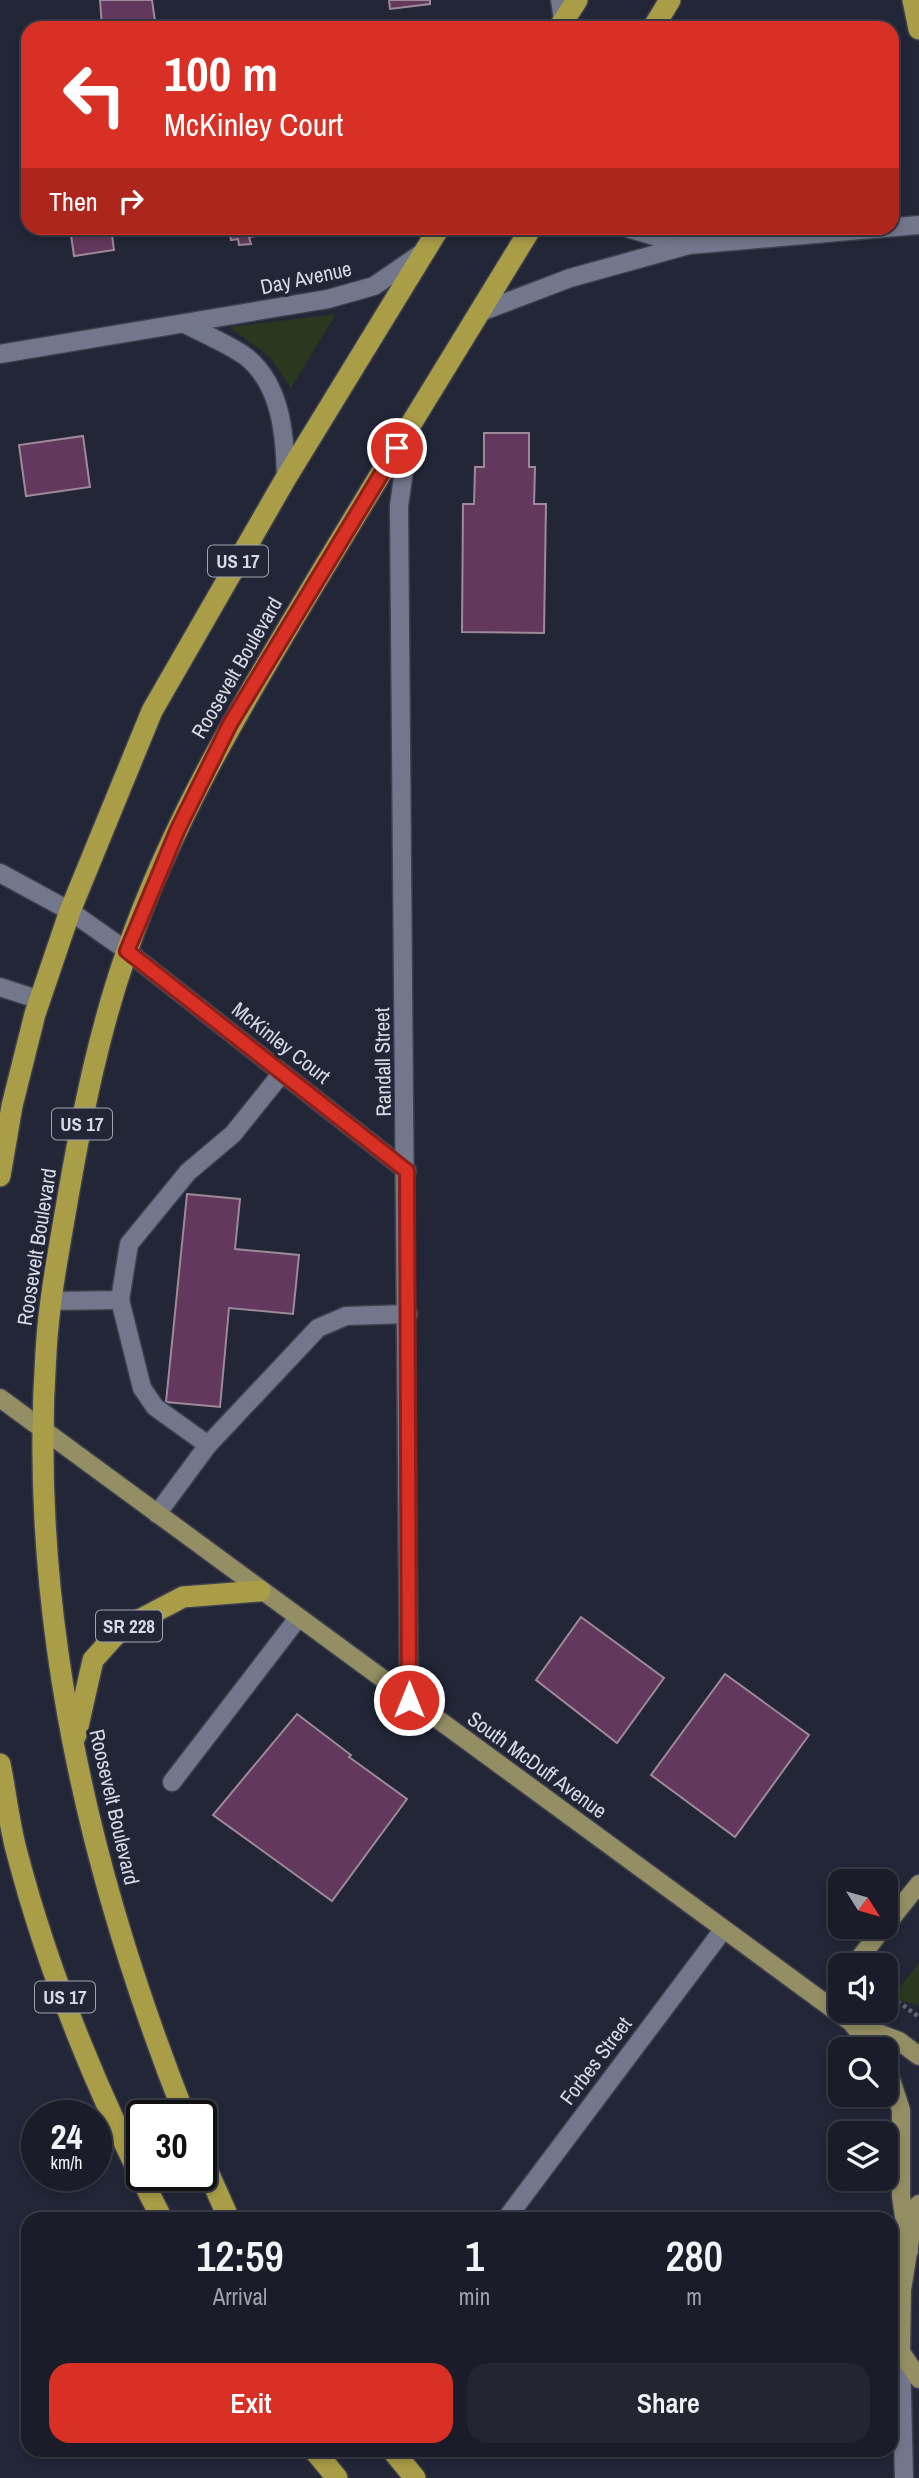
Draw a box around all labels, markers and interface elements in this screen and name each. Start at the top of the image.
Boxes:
text: 100 m [164,40,278,106]
icon: left [49,49,140,140]
text: McKinley Court [164,103,343,146]
icon: right [112,182,150,220]
text: Then [49,184,98,219]
street label: Day Avenue [258,254,354,301]
pin [367,418,427,478]
icon: arrive [378,429,416,467]
road number: US 17 [208,546,268,576]
street label: Roosevelt Boulevard [184,592,289,744]
street label: McKinley Court [226,995,337,1090]
street label: Randall Street [367,1007,398,1117]
road number: US 17 [52,1108,112,1140]
street label: Roosevelt Boulevard [10,1166,63,1328]
road number: SR 228 [96,1610,162,1642]
position arrow [372,1663,446,1737]
street label: South McDuff Avenue [462,1704,613,1825]
street label: Roosevelt Boulevard [82,1726,146,1888]
north arrow [828,1869,898,1939]
map controls [828,1869,898,2191]
button: sound [828,1953,898,2023]
road number: US 17 [35,1982,95,2012]
street label: Forbes Street [553,2010,638,2111]
button: search [828,2037,898,2107]
speed limit sign: 30 [126,2100,217,2191]
text: 24 [51,2113,82,2160]
button: layers [828,2121,898,2191]
text: km/h [51,2150,83,2175]
text: 12:59 [196,2228,284,2284]
text: 1 [465,2228,484,2284]
text: 280 [665,2228,723,2284]
text: Arrival [213,2281,267,2312]
text: min [459,2281,490,2312]
text: m [686,2281,702,2312]
button: Exit [49,2363,453,2443]
button: Share [467,2363,870,2443]

